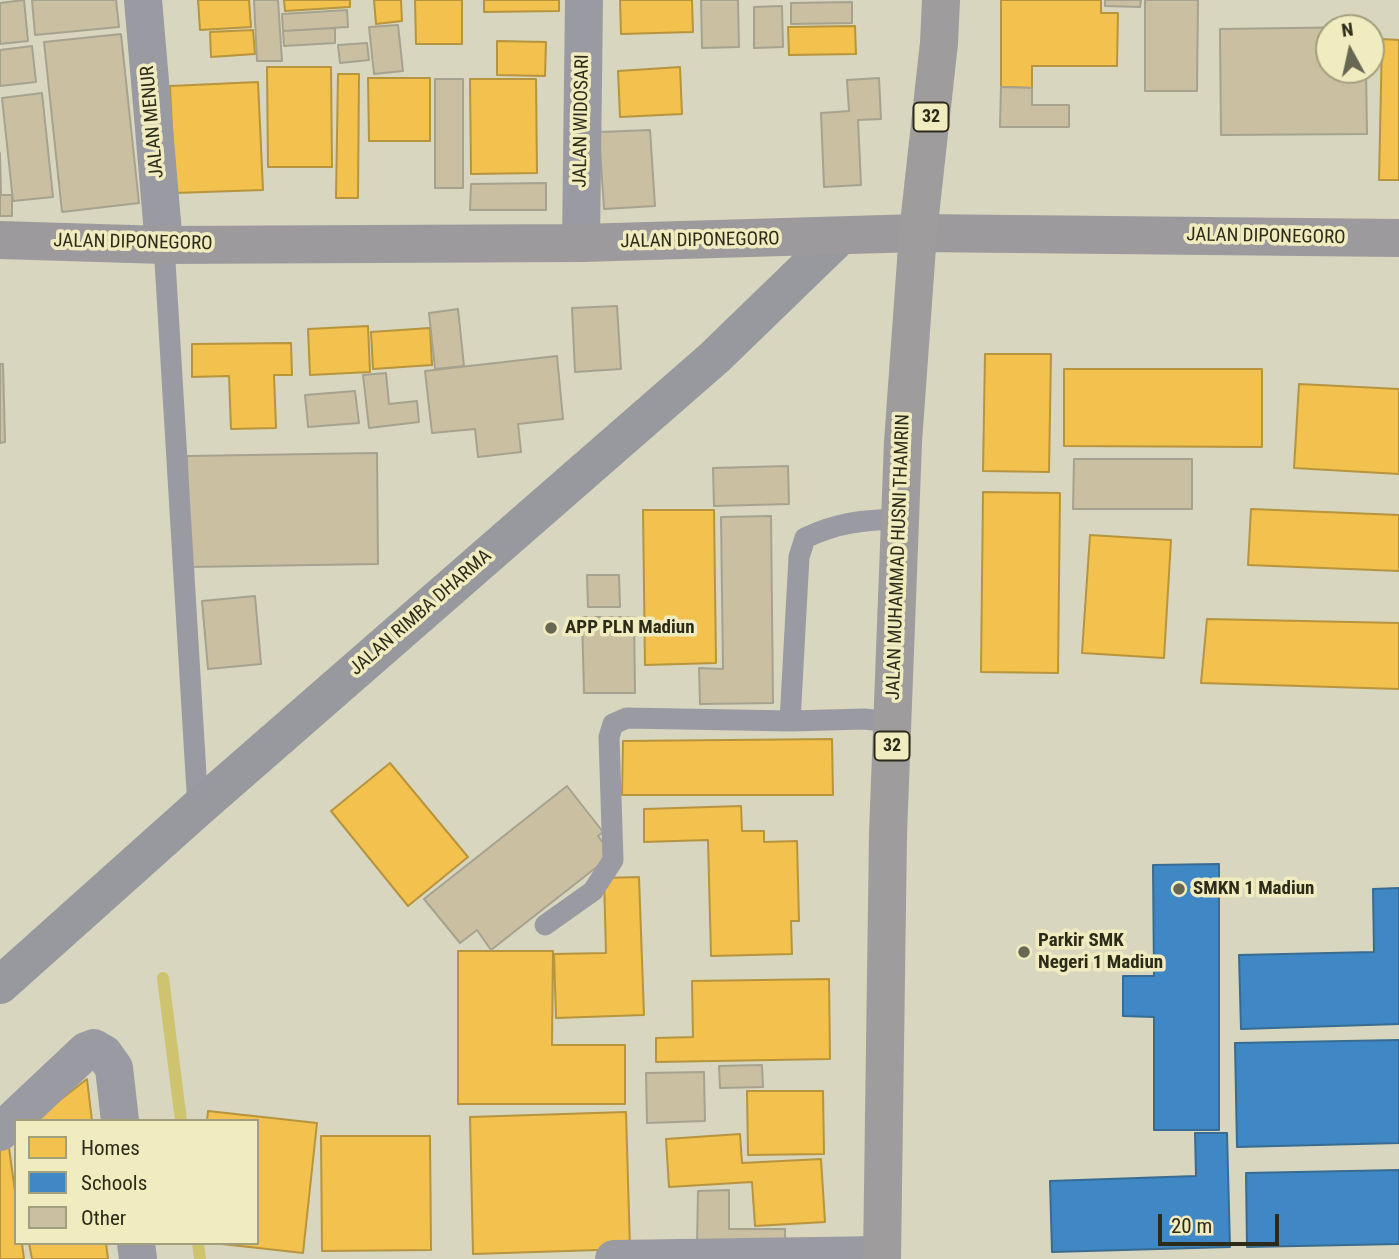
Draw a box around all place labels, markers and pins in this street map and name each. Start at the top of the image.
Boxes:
place label: APP PLN Madiun [565,617,694,639]
marker: APP PLN Madiun [543,620,559,636]
place label: SMKN 1 Madiun [1193,878,1314,900]
marker: SMKN 1 Madiun [1171,881,1187,897]
place label: Parkir SMK Negeri 1 Madiun [1038,930,1163,974]
marker: Parkir SMK Negeri 1 Madiun [1016,944,1032,960]

